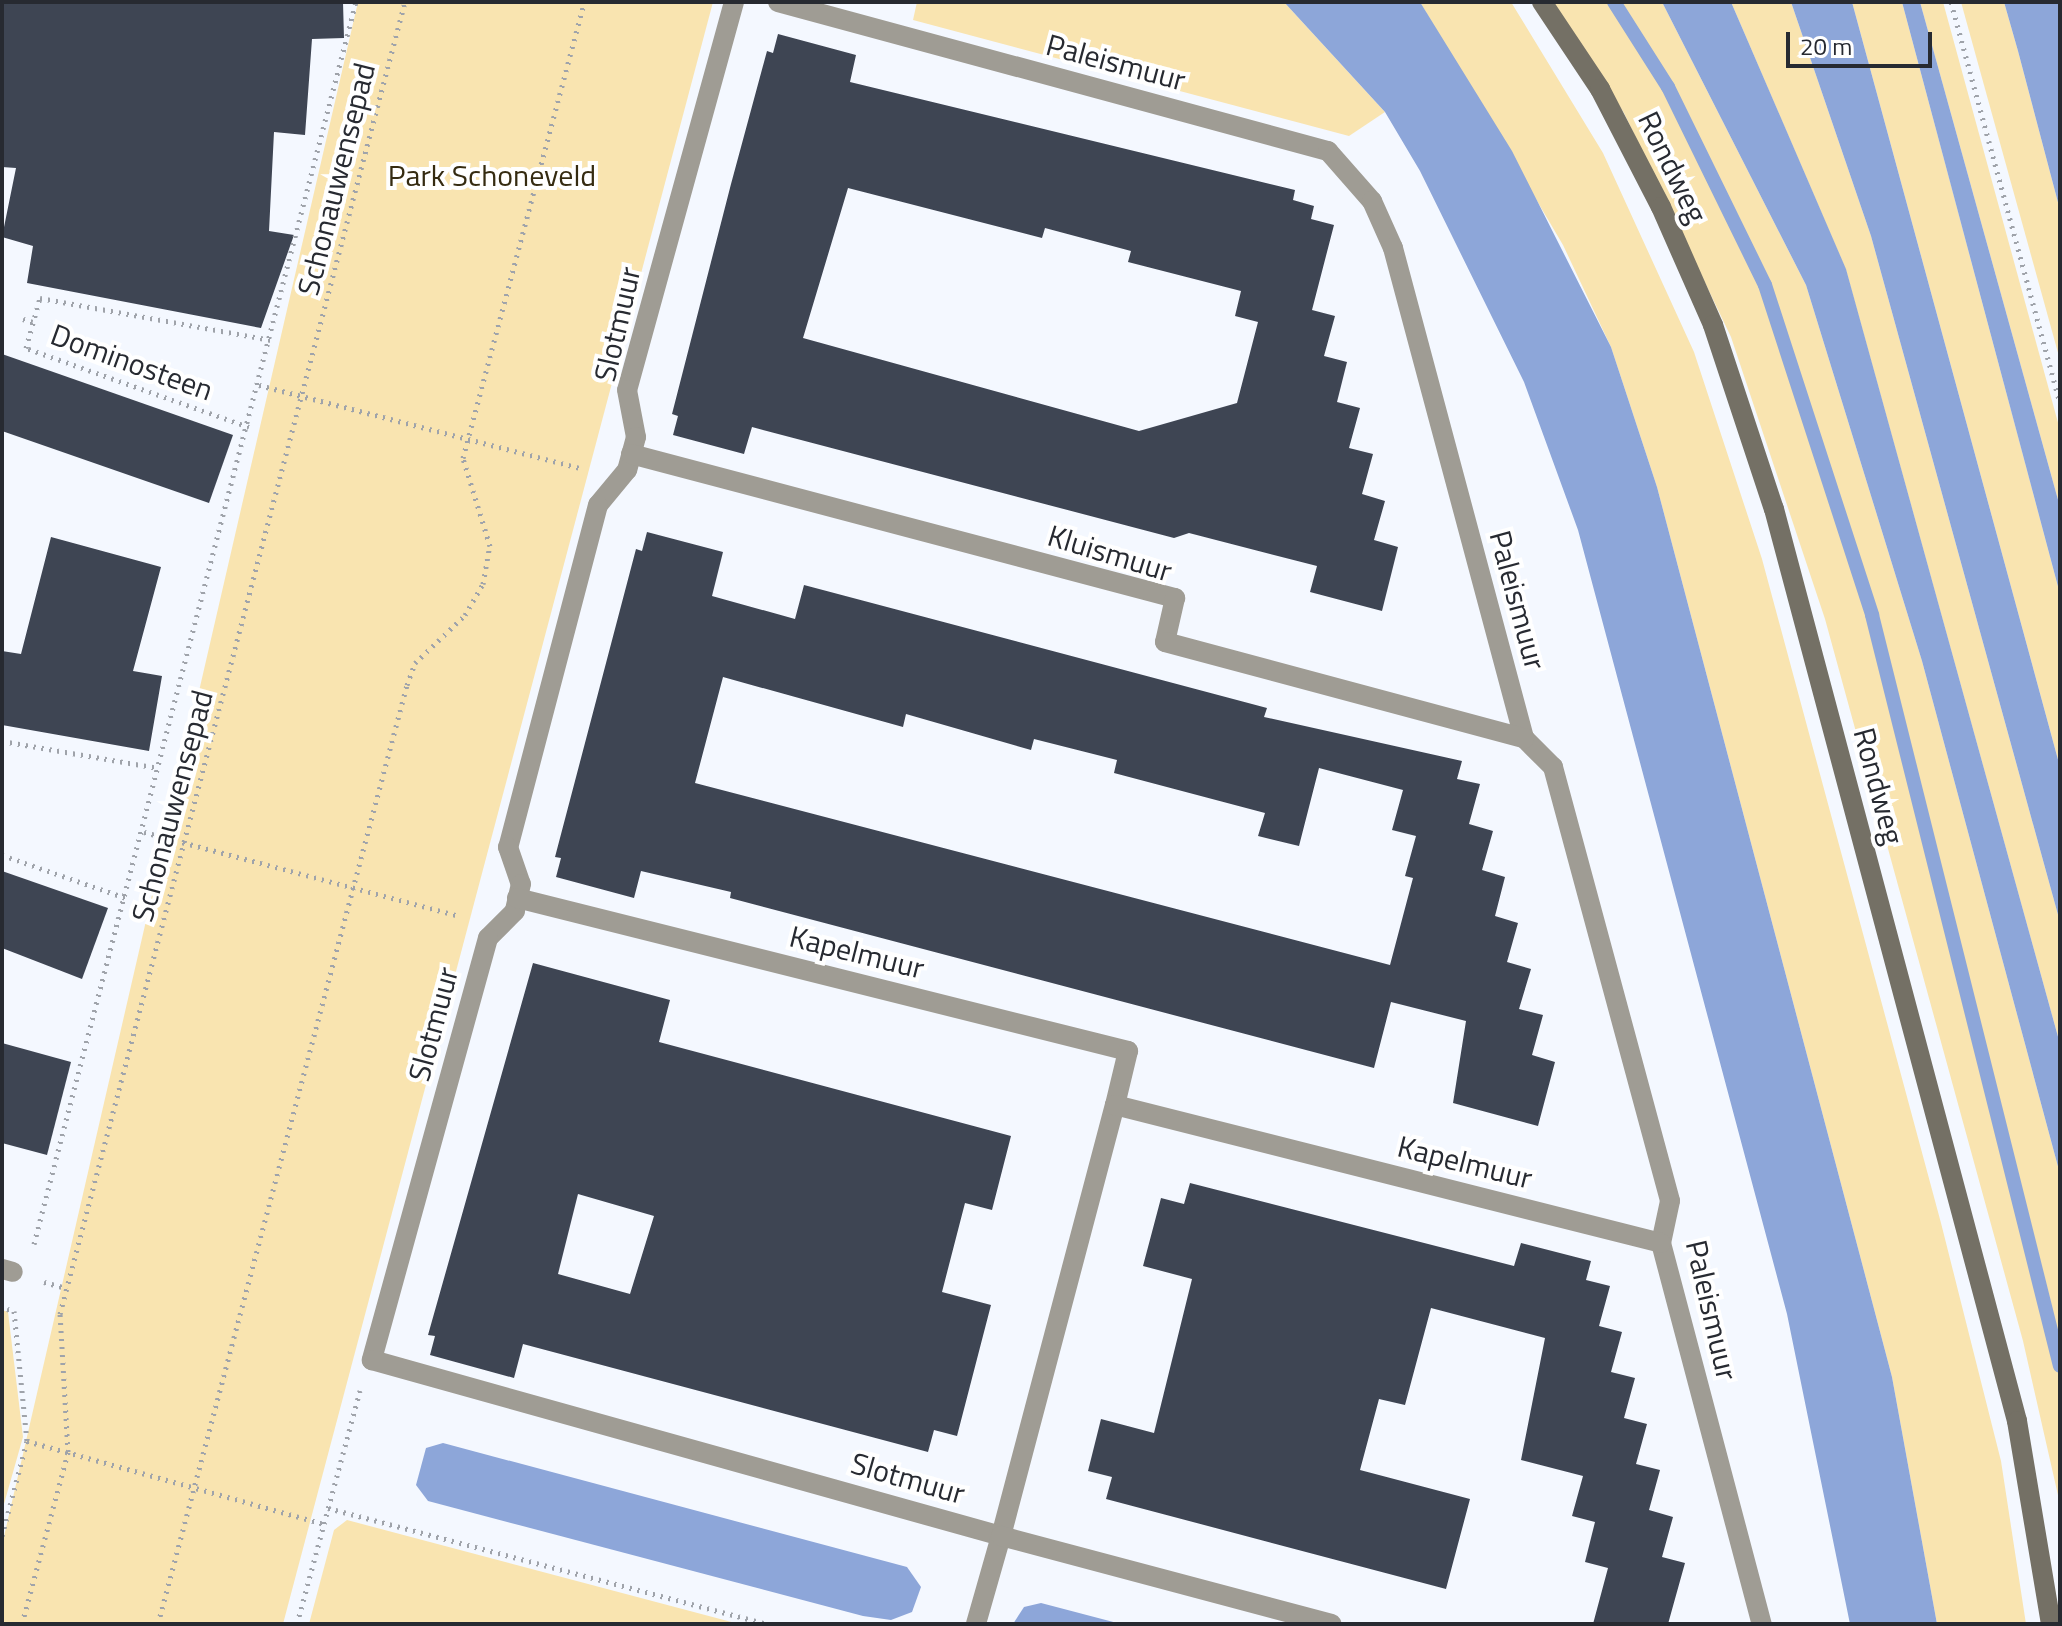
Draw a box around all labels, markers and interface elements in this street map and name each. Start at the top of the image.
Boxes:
scale bar [1790,16,1936,66]
street label: Paleismuur [1042,26,1190,98]
text: 20 m [1800,28,1852,64]
street label: Schonauwensepad [290,59,382,299]
street label: Rondweg [1631,105,1715,229]
park label: Park Schoneveld [388,157,596,193]
street label: Slotmuur [586,263,648,385]
street label: Dominosteen [46,316,218,408]
street label: Kluismuur [1044,517,1176,589]
street label: Paleismuur [1482,526,1554,674]
street label: Schonauwensepad [124,686,220,926]
street label: Rondweg [1846,724,1912,848]
street label: Kapelmuur [786,918,928,986]
street label: Slotmuur [401,963,465,1085]
street label: Kapelmuur [1394,1128,1536,1196]
street label: Paleismuur [1678,1236,1746,1384]
street label: Slotmuur [847,1445,969,1511]

